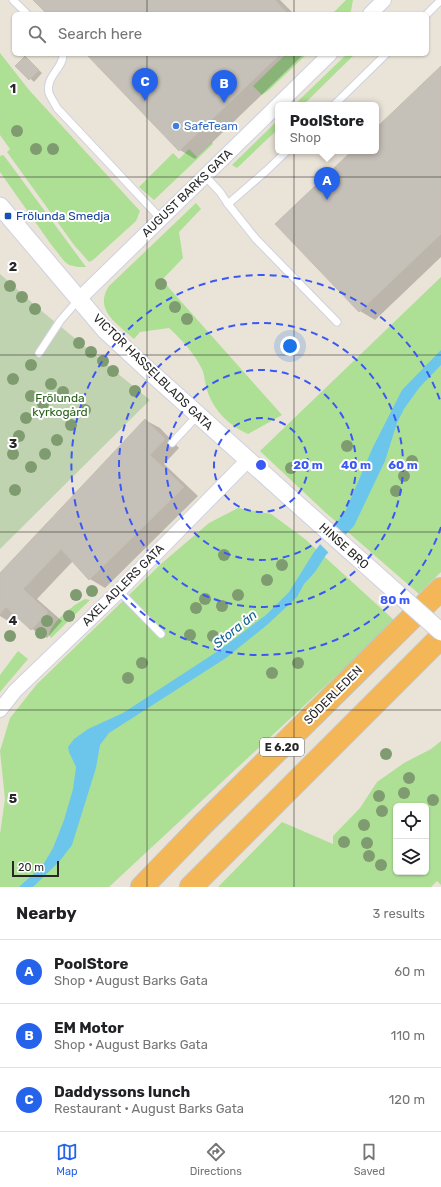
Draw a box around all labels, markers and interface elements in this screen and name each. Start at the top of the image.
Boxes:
search box [12,12,429,56]
icon: search [26,23,48,45]
text: Search here [58,25,142,43]
pin: C [132,68,158,101]
pin: B [211,70,237,103]
text: 1 [10,81,16,96]
popup [275,102,379,154]
text: PoolStore [290,112,364,130]
place label: SafeTeam [184,119,238,133]
marker: SafeTeam [171,121,181,131]
text: Shop [290,130,321,145]
street label: AUGUST BARKS GATA [139,146,235,240]
pin: A [314,167,340,200]
place label: Frölunda Smedja [16,209,110,223]
marker: Frölunda Smedja [3,211,13,221]
text: 2 [9,259,17,274]
street label: VICTOR HASSELBLADS GATA [90,311,216,433]
your location [280,336,300,356]
park label: Frölunda kyrkogård [32,391,88,419]
text: 3 [9,436,18,451]
centre of rings [254,458,268,472]
text: 20 m [293,458,323,472]
text: 40 m [341,458,371,472]
text: 60 m [388,458,418,472]
street label: HINSE BRO [316,520,372,572]
street label: AXEL ADLERS GATA [79,541,167,629]
text: 80 m [380,593,410,607]
water label: Stora ån [210,607,260,651]
text: 4 [9,613,18,628]
street label: SÖDERLEDEN [301,663,365,727]
road number: E 6.20 [260,738,304,756]
text: 5 [9,791,17,806]
map controls [393,803,429,875]
button: locate [393,803,429,839]
button: layers [393,839,429,875]
scale bar [12,859,59,878]
text: 20 m [18,861,44,874]
text: Nearby [16,903,77,923]
text: 3 results [373,906,425,921]
text: PoolStore [54,955,128,973]
text: A [24,964,34,979]
text: 60 m [394,964,425,979]
text: Shop · August Barks Gata [54,973,208,988]
text: EM Motor [54,1019,124,1037]
text: B [24,1028,34,1043]
text: 110 m [391,1028,425,1043]
text: Shop · August Barks Gata [54,1037,208,1052]
text: Daddyssons lunch [54,1083,190,1101]
text: C [24,1092,34,1107]
text: 120 m [389,1092,425,1107]
text: Restaurant · August Barks Gata [54,1101,244,1116]
tab: Map [56,1141,78,1178]
tab: Directions [190,1141,242,1178]
tab: Saved [354,1141,385,1178]

